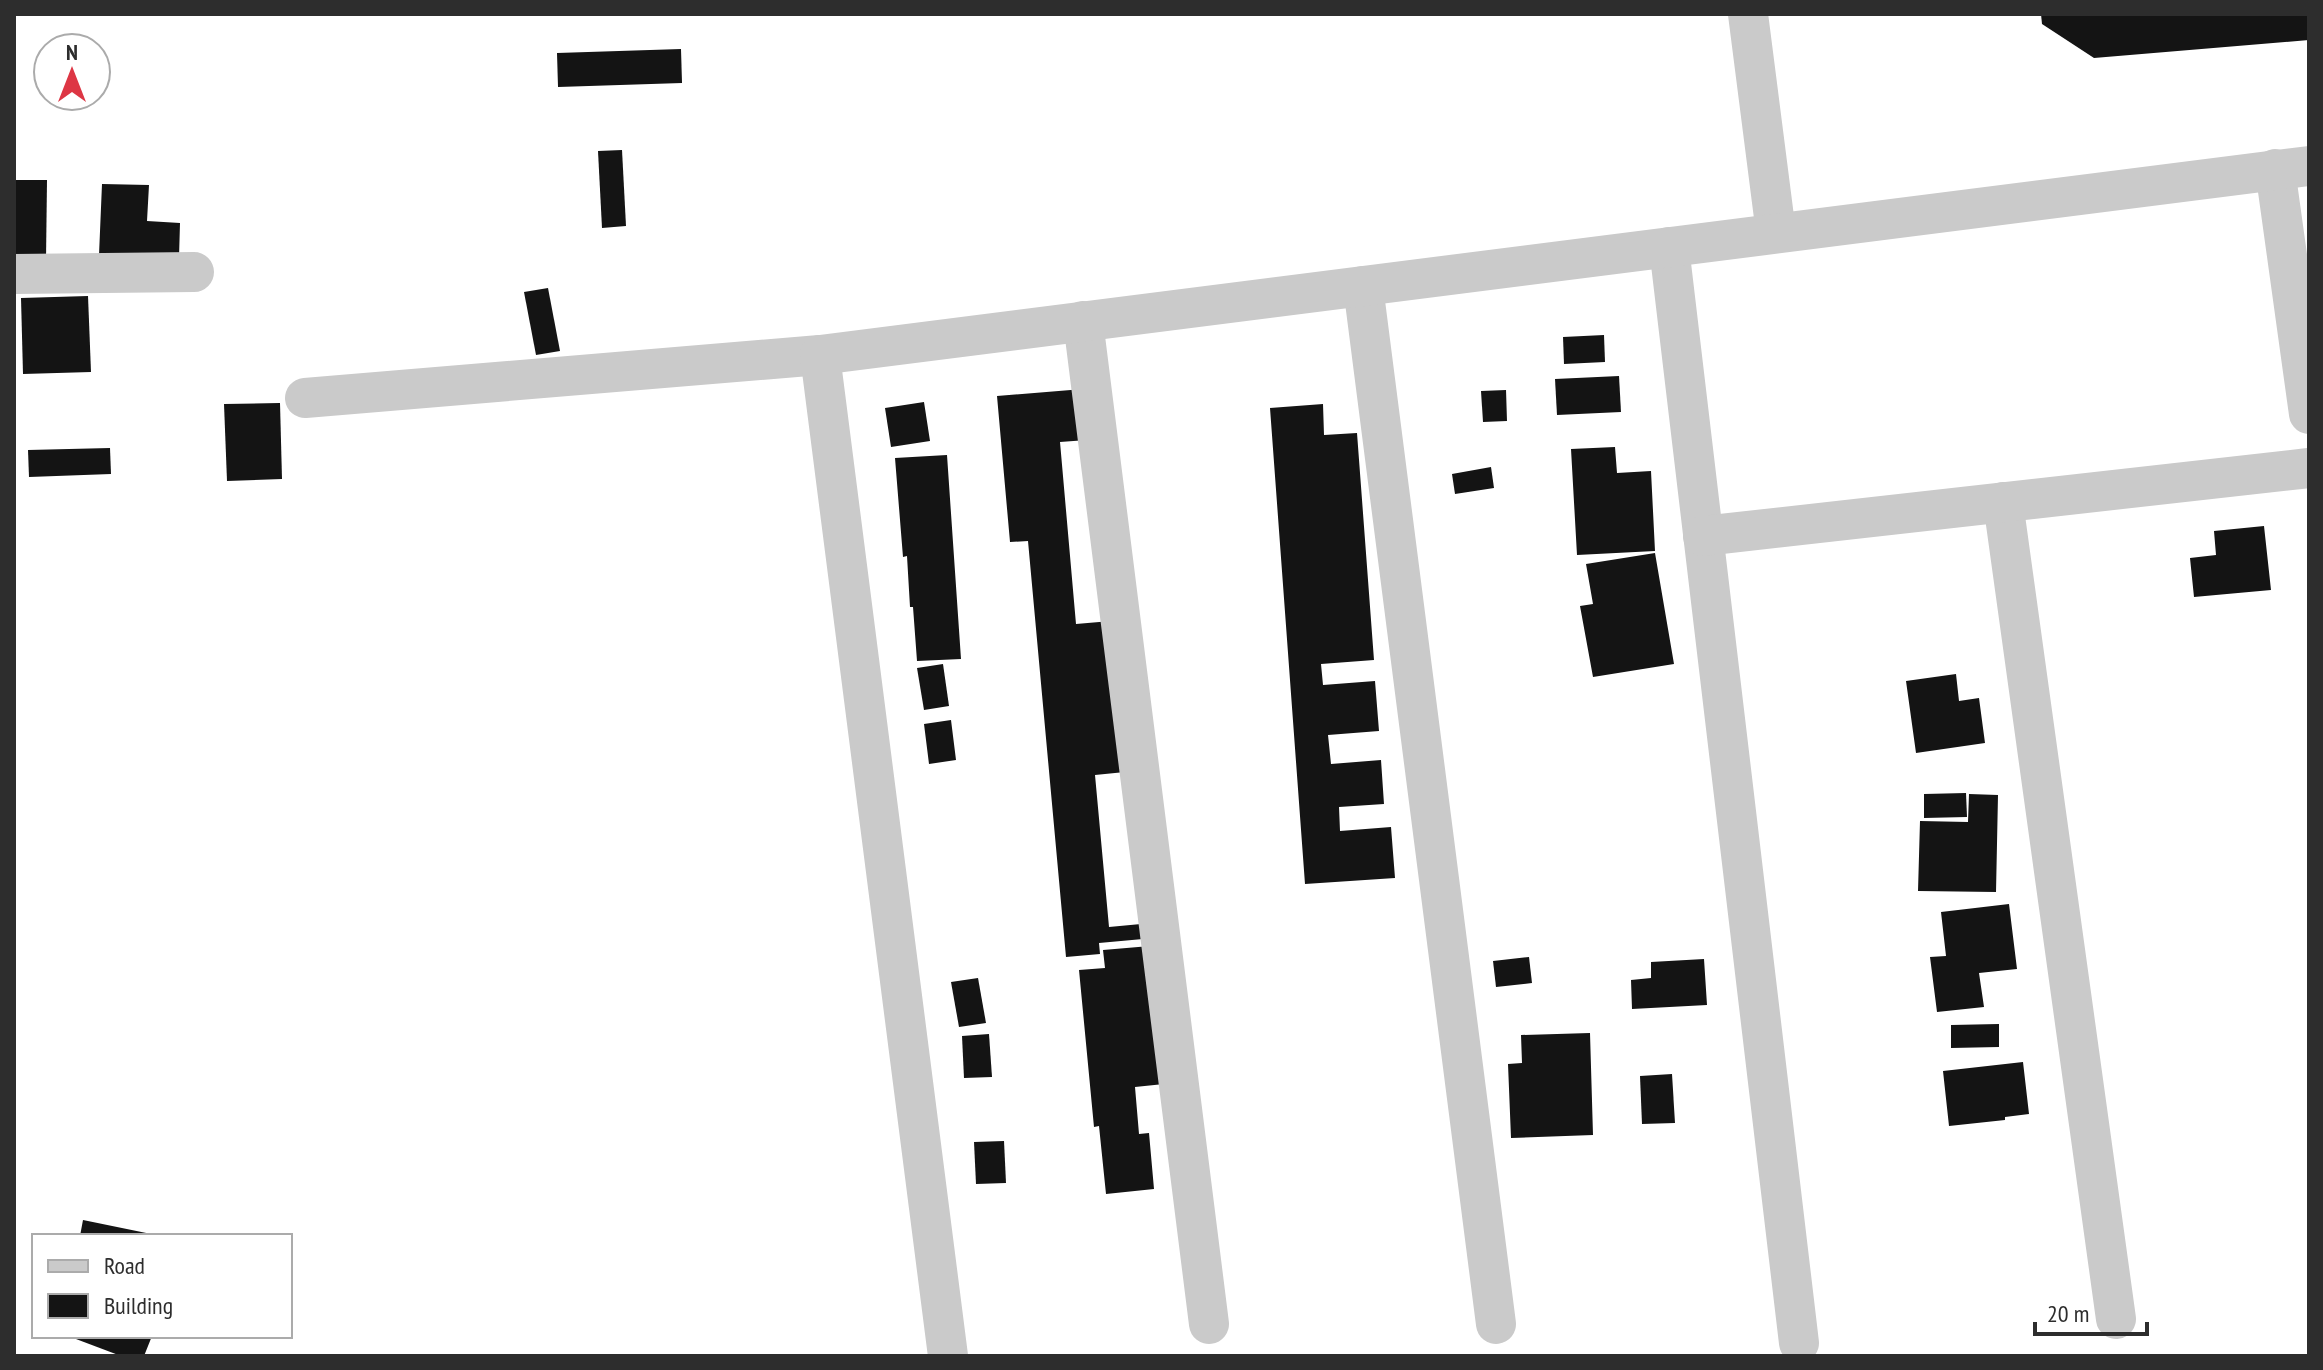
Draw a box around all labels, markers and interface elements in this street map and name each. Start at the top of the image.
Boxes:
north arrow [32,32,112,112]
text: N [66,38,78,66]
legend [32,1234,292,1338]
text: Road [104,1250,145,1281]
scale bar [2035,1286,2147,1336]
text: Building [104,1290,173,1321]
text: 20 m [2047,1298,2089,1329]

